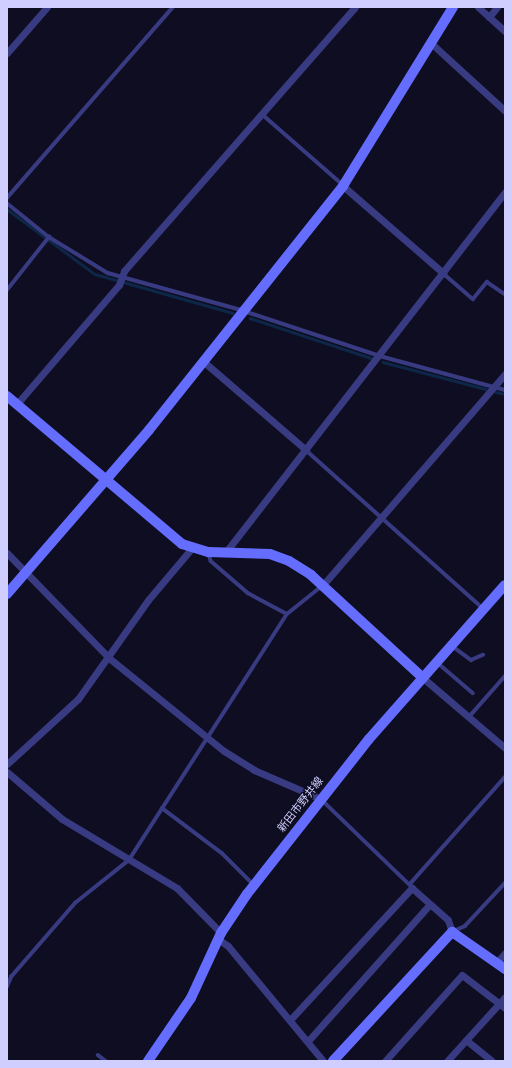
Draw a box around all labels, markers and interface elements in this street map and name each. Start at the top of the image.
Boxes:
street label: 新田市野井線 [275,775,327,835]

